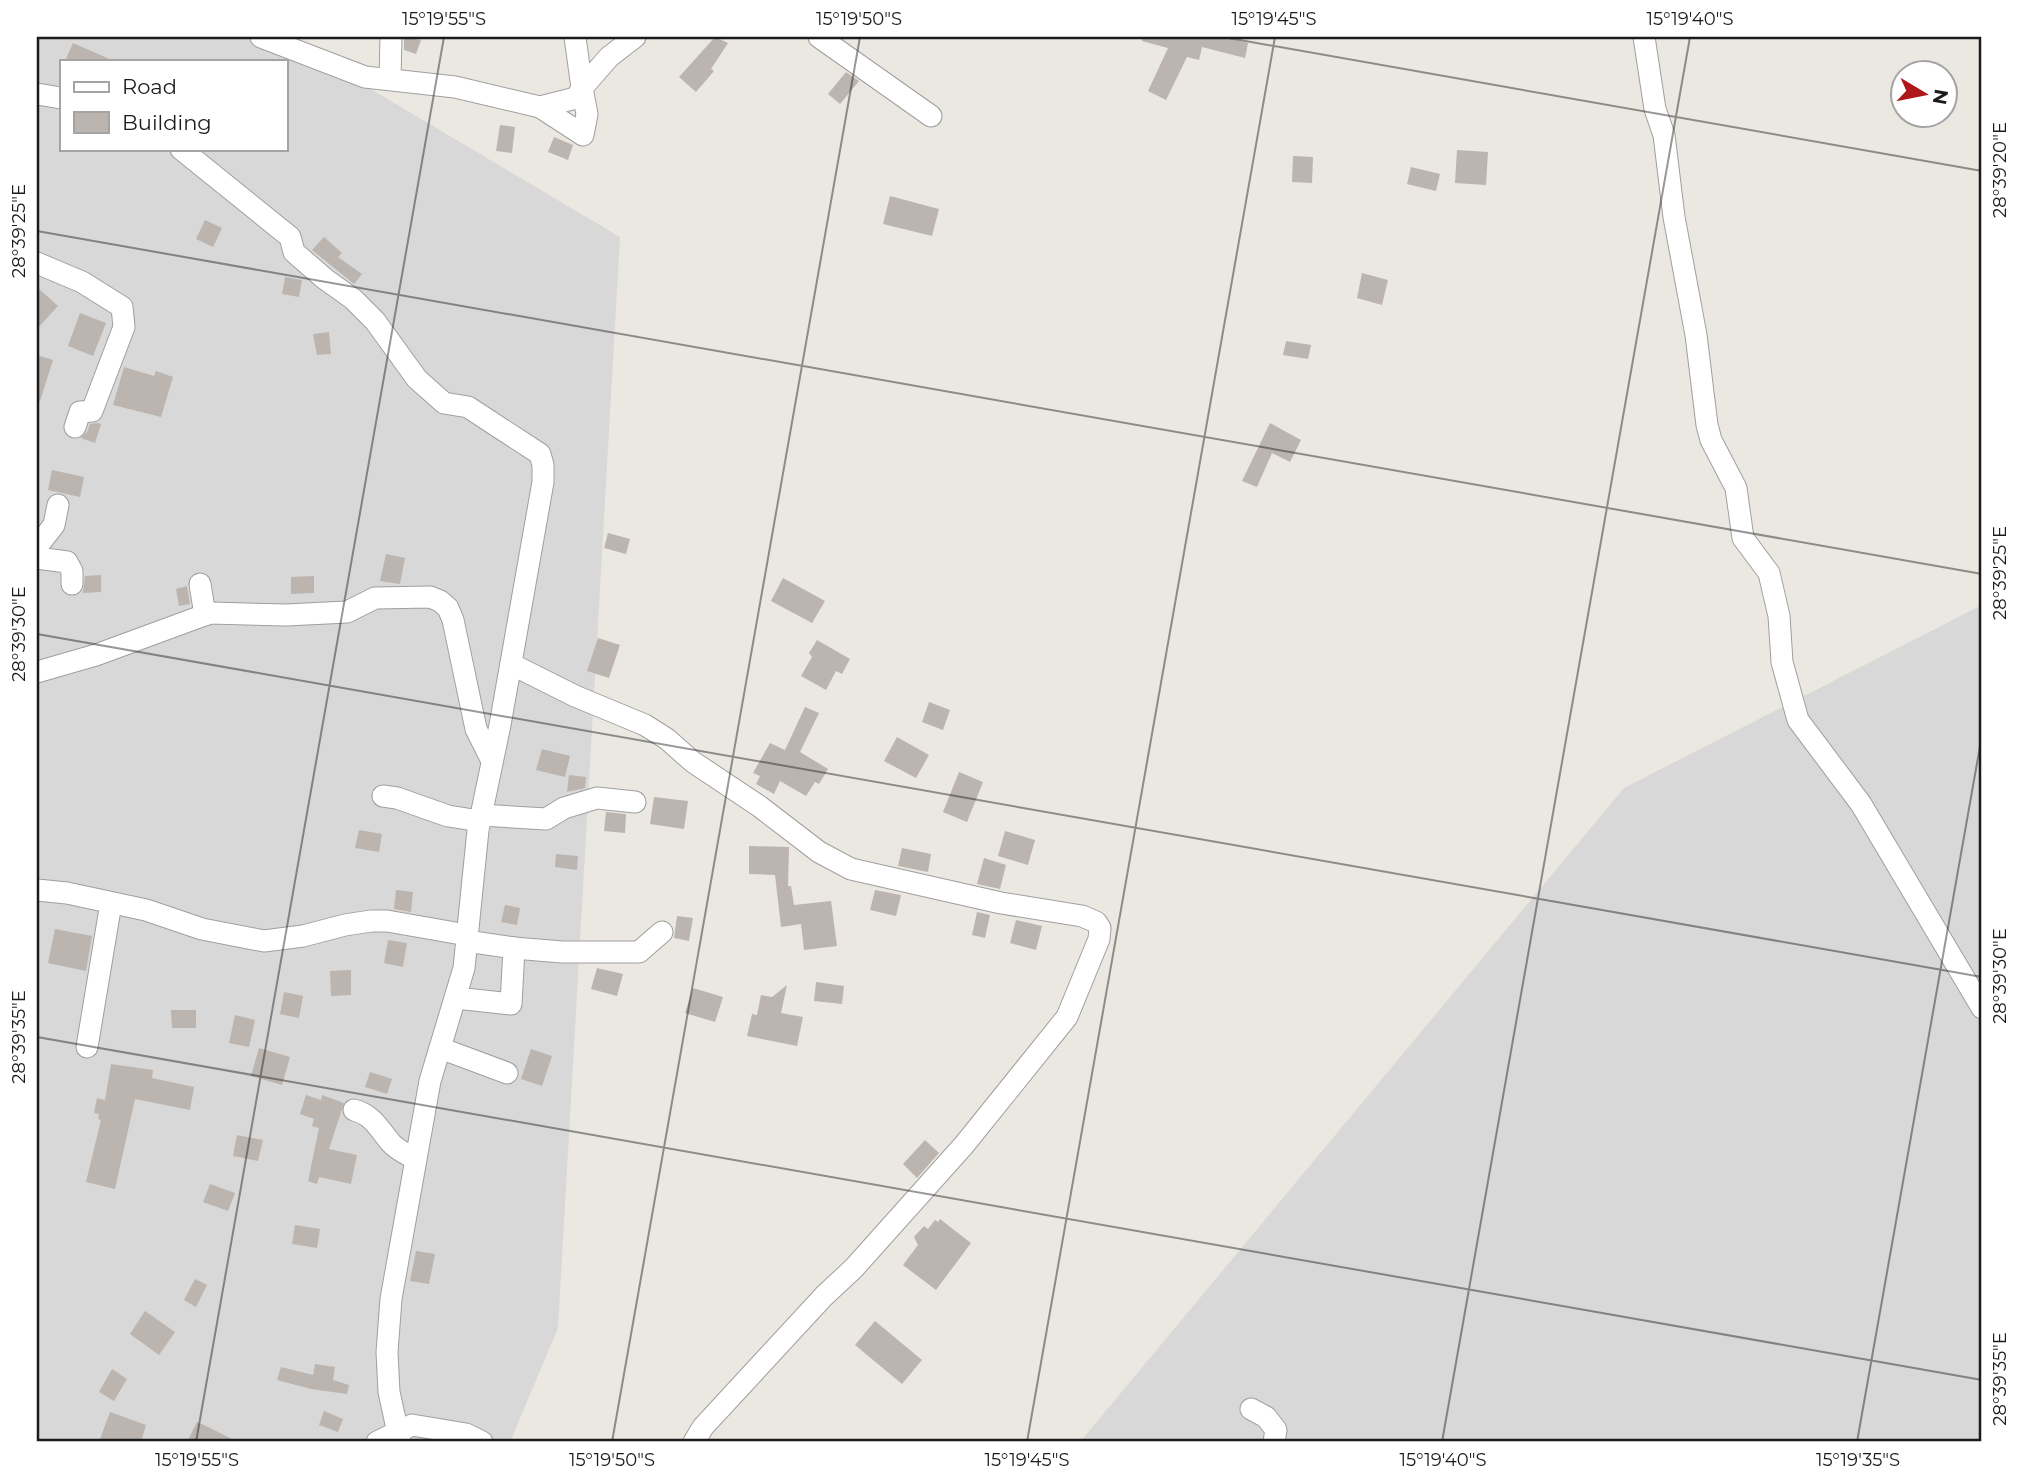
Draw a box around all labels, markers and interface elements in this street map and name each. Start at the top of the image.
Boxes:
text: 15°19'55"S [402,8,486,30]
text: 15°19'50"S [816,8,902,30]
text: 15°19'45"S [1231,8,1317,30]
text: 15°19'40"S [1647,8,1733,30]
legend [60,60,287,150]
north arrow [1890,60,1960,130]
text: Road [122,74,177,99]
text: N [1928,87,1953,106]
text: Building [122,110,212,135]
text: 28°39'20"E [1989,122,2011,218]
text: 28°39'25"E [8,184,30,278]
text: 28°39'25"E [1989,526,2011,620]
text: 28°39'30"E [8,586,30,682]
text: 28°39'30"E [1989,928,2011,1024]
text: 28°39'35"E [8,990,30,1084]
text: 28°39'35"E [1989,1332,2011,1426]
text: 15°19'55"S [155,1449,239,1471]
text: 15°19'50"S [569,1449,655,1471]
text: 15°19'45"S [984,1449,1070,1471]
text: 15°19'40"S [1400,1449,1486,1471]
text: 15°19'35"S [1816,1449,1900,1471]

